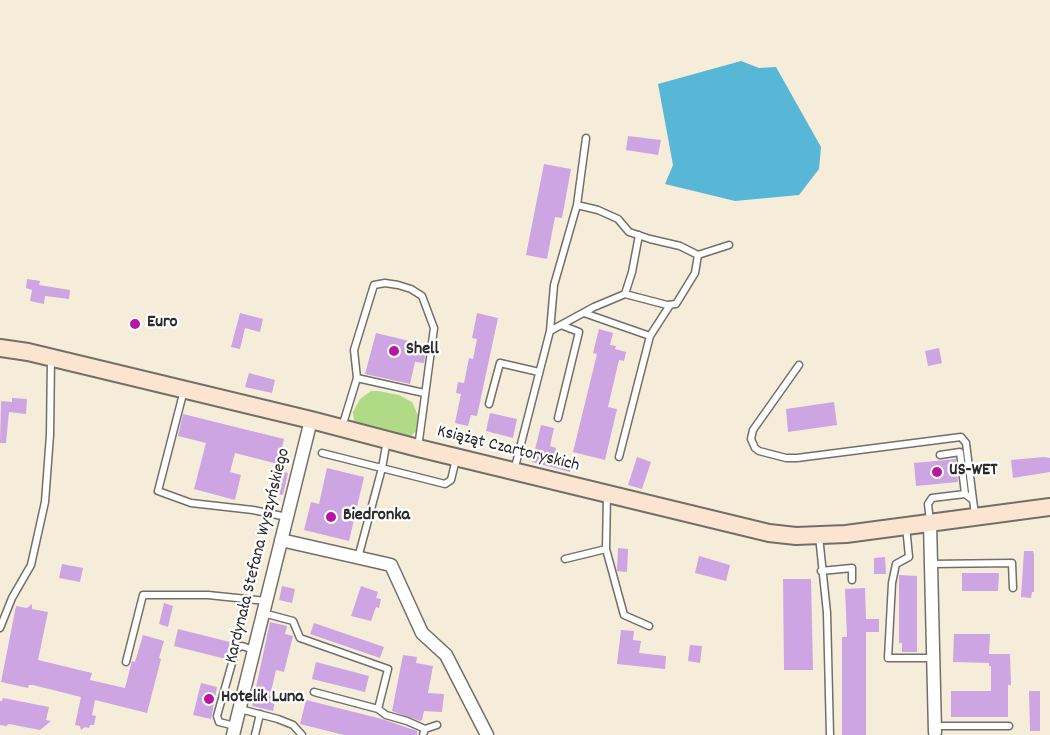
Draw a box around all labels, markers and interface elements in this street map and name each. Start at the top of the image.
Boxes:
place label: Euro [147,313,178,335]
marker: Euro [128,317,142,331]
place label: Shell [406,340,439,362]
marker: Shell [387,344,401,358]
street label: Książąt Czartoryskich [435,422,581,478]
street label: Kardynała Stefana Wyszyńskiego [222,446,296,666]
place label: US-WET [949,461,997,483]
marker: US-WET [930,465,944,479]
place label: Biedronka [343,506,410,528]
marker: Biedronka [324,510,338,524]
place label: Hotelik Luna [221,688,304,710]
marker: Hotelik Luna [202,692,216,706]

